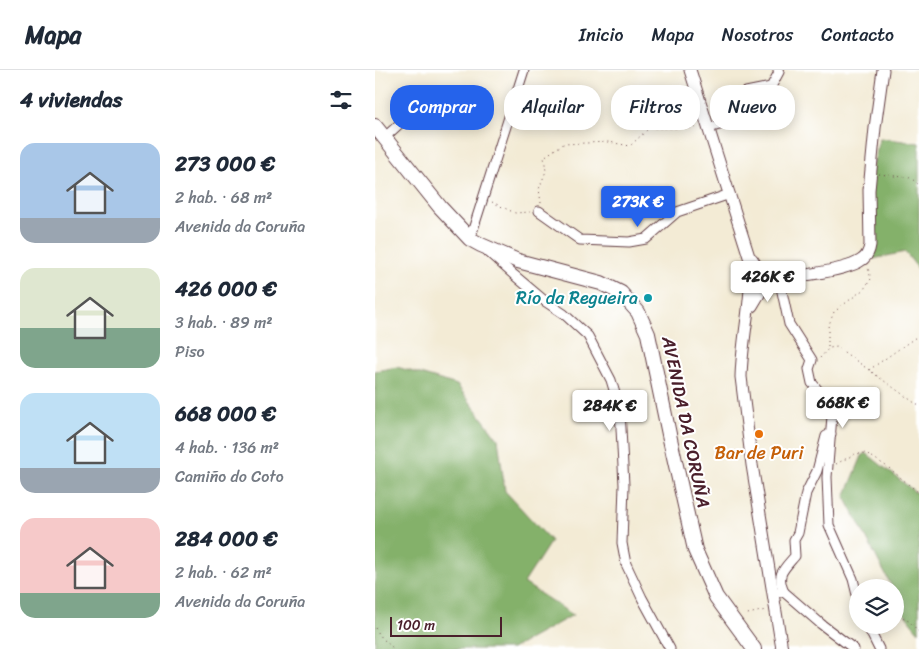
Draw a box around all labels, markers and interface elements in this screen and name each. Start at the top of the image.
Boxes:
text: Mapa [25,14,81,56]
text: Inicio [579,19,624,51]
text: Mapa [652,19,694,51]
text: Nosotros [722,19,793,51]
text: Contacto [821,19,894,51]
text: 4 viviendas [20,81,123,119]
chip: Comprar [390,85,494,130]
chip: Alquilar [504,85,601,130]
chip: Filtros [611,85,700,130]
chip: Nuevo [710,85,795,130]
icon: filters [327,86,355,114]
text: 273 000 € [175,145,275,183]
icon: home [60,163,120,223]
text: 2 hab. · 68 m² [175,183,272,212]
pin: 273K € [597,186,679,228]
text: 273K € [612,187,664,216]
text: Avenida da Coruña [175,212,305,241]
pin: 426K € [727,260,809,303]
text: 426K € [742,262,794,291]
text: 426 000 € [175,270,277,308]
place label: Río da Regueira [516,282,638,314]
icon: home [60,288,120,348]
marker: Río da Regueira [642,292,654,304]
text: 3 hab. · 89 m² [175,308,273,337]
street label: AVENIDA DA CORUÑA [652,332,720,511]
text: Piso [175,337,205,366]
pin: 668K € [802,386,884,429]
text: 668K € [817,388,869,417]
pin: 284K € [569,390,651,432]
text: 284K € [583,391,637,420]
text: 668 000 € [175,395,276,433]
icon: home [60,413,120,473]
marker: Bar de Puri [753,428,765,440]
text: 4 hab. · 136 m² [175,433,279,462]
place label: Bar de Puri [715,437,804,469]
text: Camiño do Coto [175,462,284,491]
text: 284 000 € [175,520,278,558]
icon: home [60,538,120,598]
text: 2 hab. · 62 m² [175,558,272,587]
map controls [849,579,904,634]
button: layers [849,579,904,634]
text: Avenida da Coruña [175,587,305,616]
text: 100 m [397,613,435,638]
scale bar [390,614,503,637]

